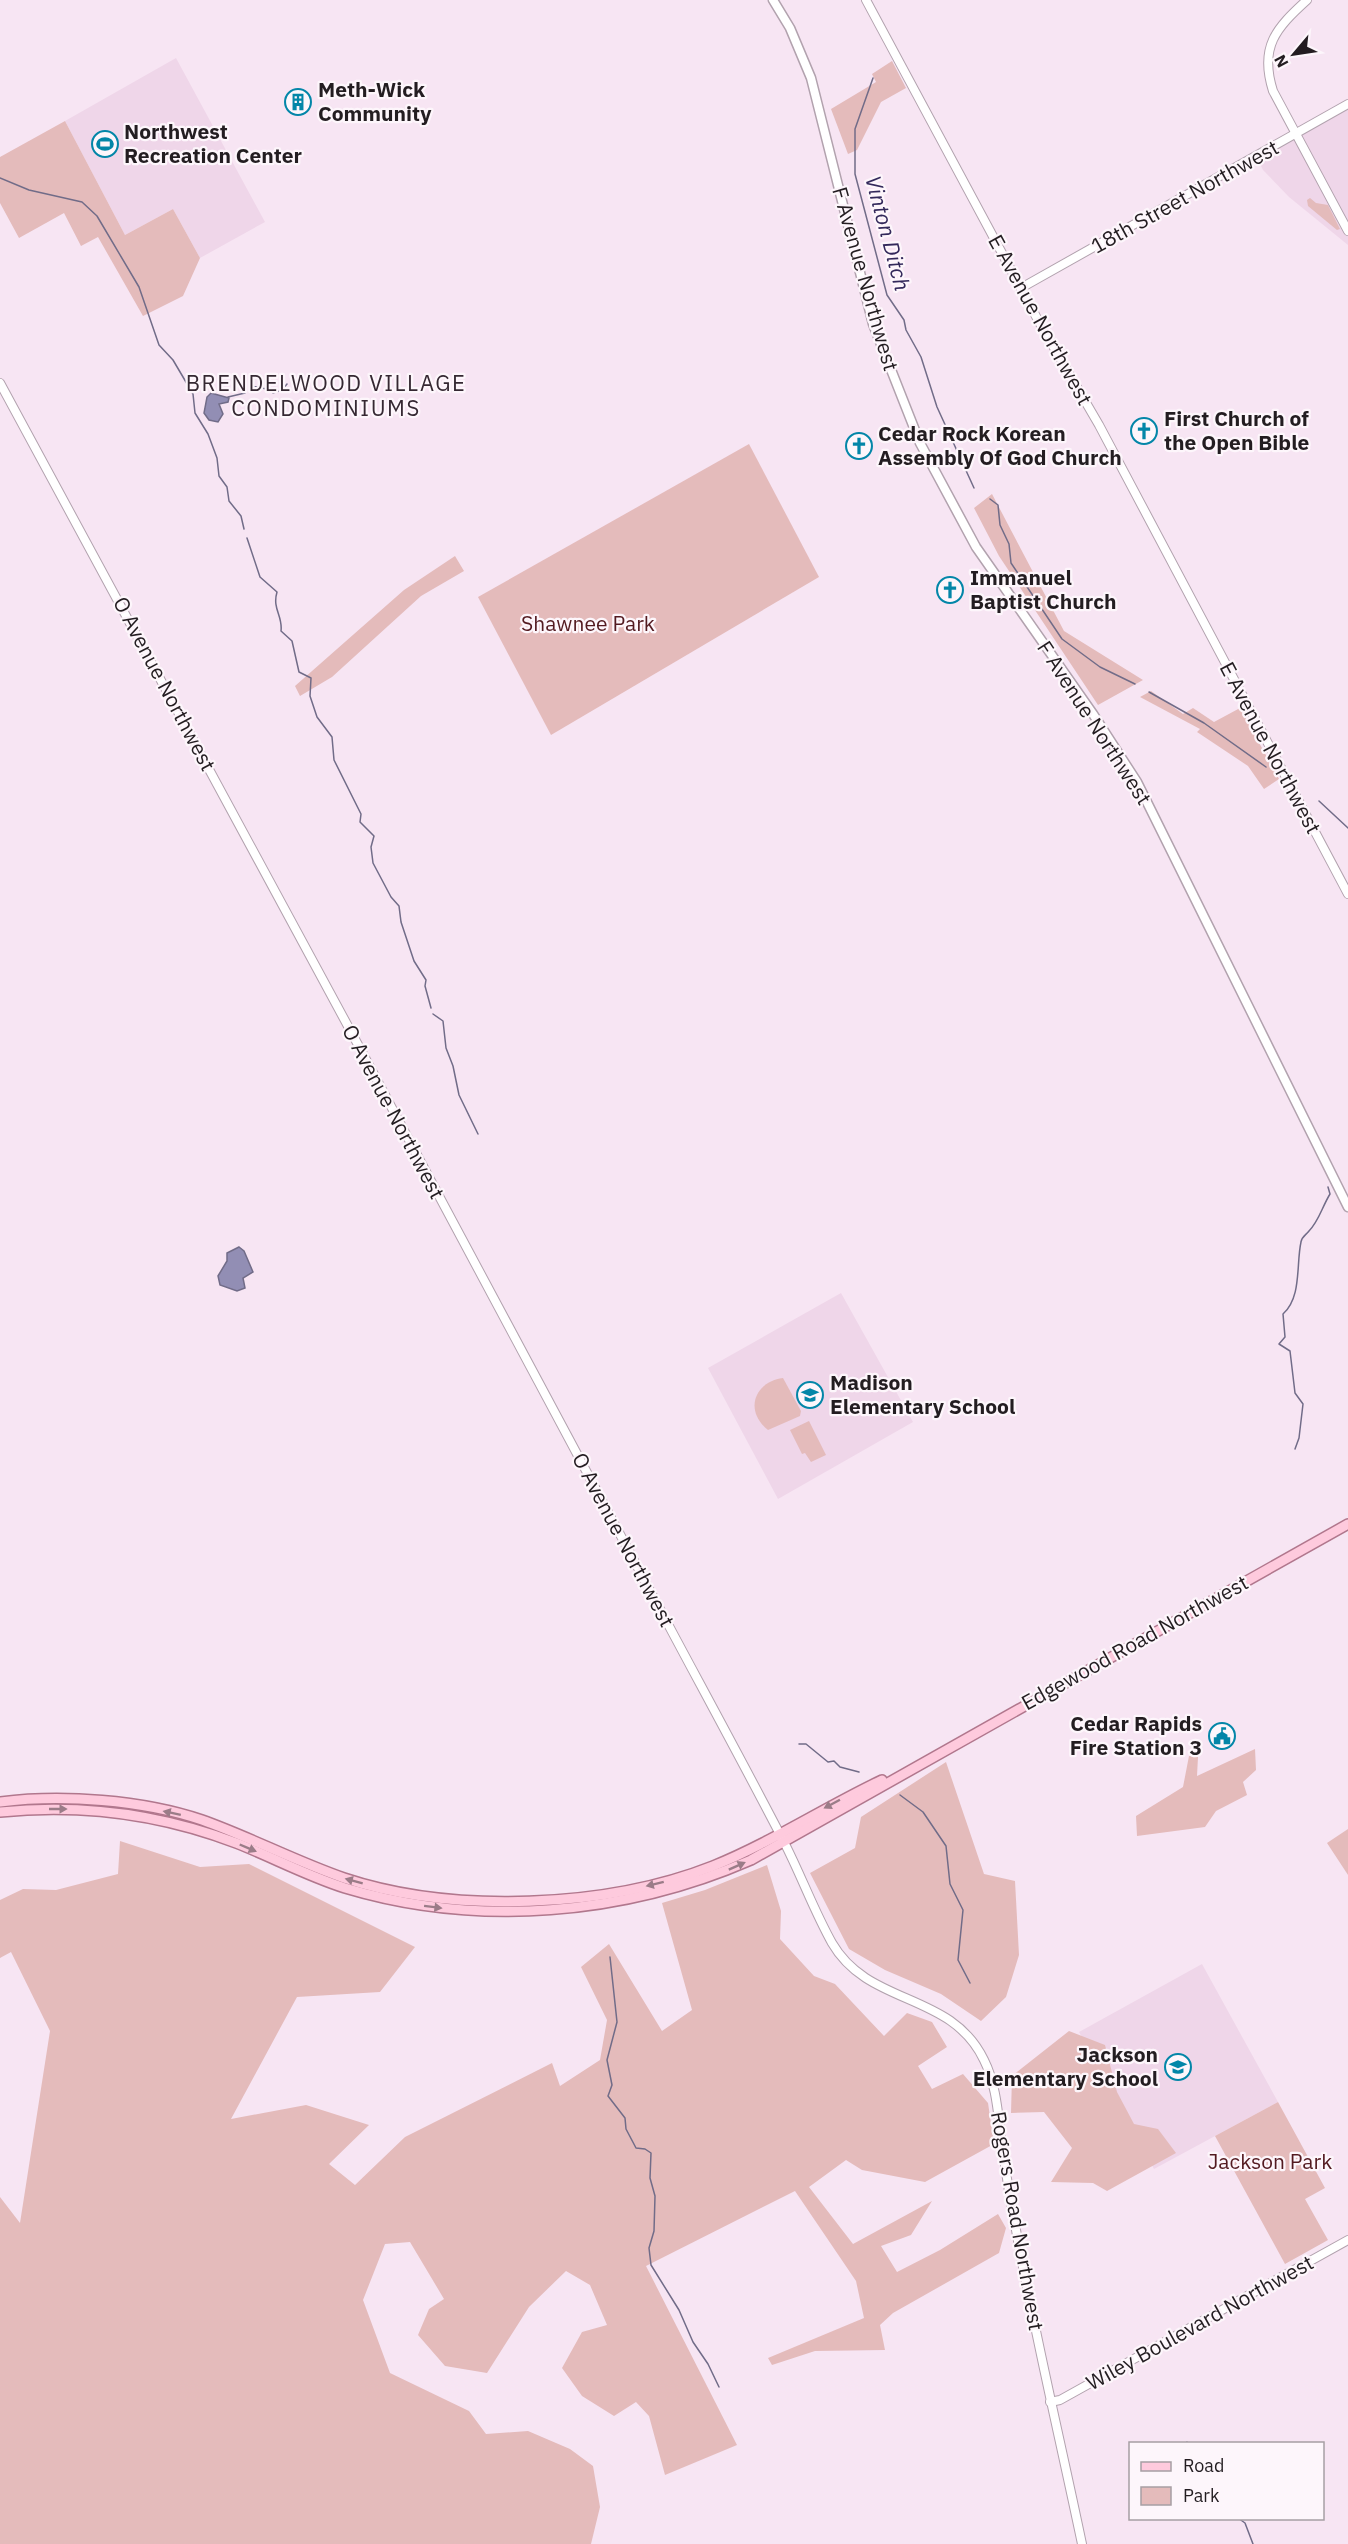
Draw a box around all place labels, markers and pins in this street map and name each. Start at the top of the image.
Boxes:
place label: Meth-Wick Community [318,75,432,127]
building icon: Meth-Wick Community [283,87,313,117]
place label: Northwest Recreation Center [124,117,303,169]
sports icon: Northwest Recreation Center [90,129,120,159]
place label: First Church of the Open Bible [1164,404,1309,456]
church icon: First Church of the Open Bible [1129,416,1159,446]
place label: Cedar Rock Korean Assembly Of God Church [878,419,1122,471]
church icon: Cedar Rock Korean Assembly Of God Church [844,431,874,461]
place label: Immanuel Baptist Church [970,563,1117,615]
church icon: Immanuel Baptist Church [935,575,965,605]
place label: Madison Elementary School [830,1368,1015,1420]
school or university icon: Madison Elementary School [795,1380,825,1410]
place label: Cedar Rapids Fire Station 3 [1070,1709,1202,1761]
public building icon: Cedar Rapids Fire Station 3 [1207,1721,1237,1751]
place label: Jackson Elementary School [973,2040,1158,2092]
school or university icon: Jackson Elementary School [1163,2052,1193,2082]

